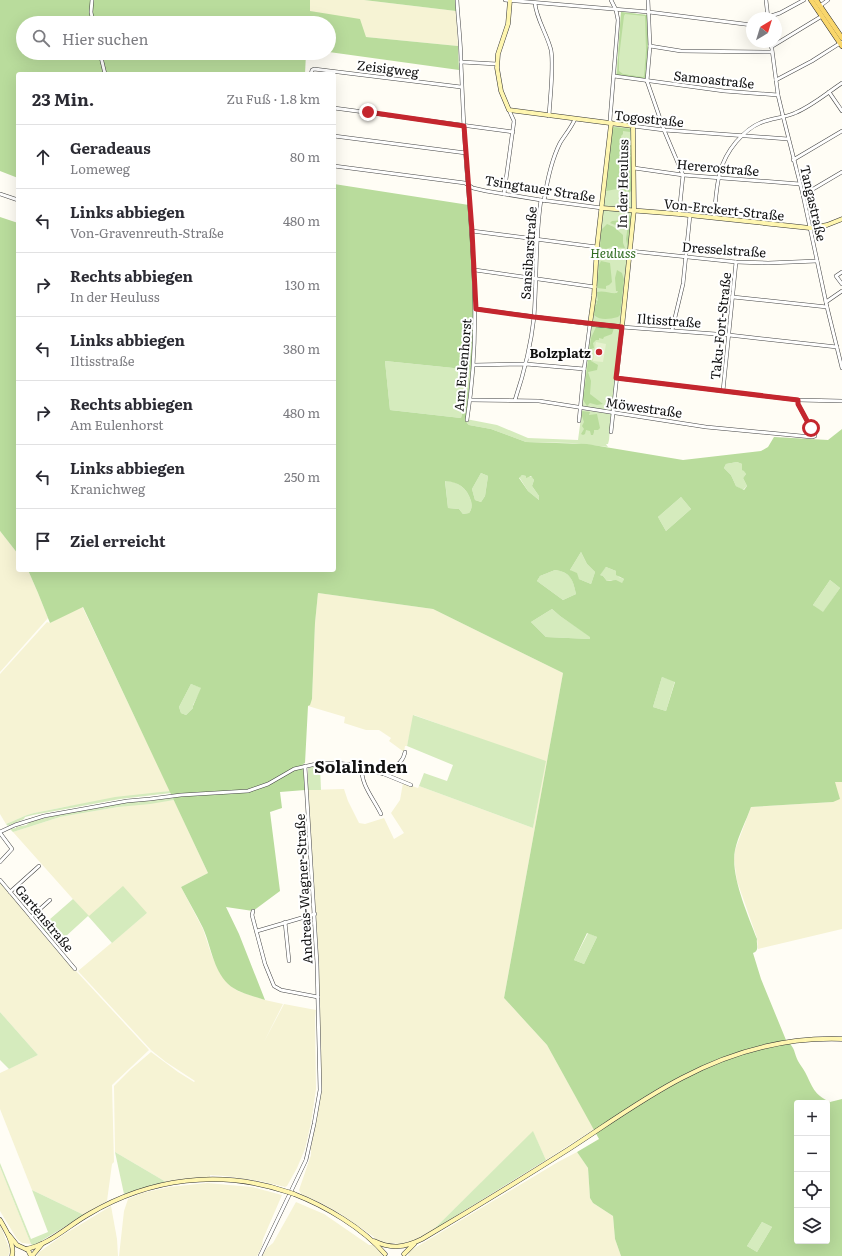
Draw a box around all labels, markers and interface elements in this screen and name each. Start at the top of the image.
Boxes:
north arrow [746,12,782,48]
search box [16,16,336,60]
icon: search [30,27,52,49]
text: Hier suchen [62,27,148,50]
street label: Zeisigweg [356,55,421,81]
street label: Samoastraße [673,65,756,93]
text: 23 Min. [32,86,94,111]
text: Zu Fuß · 1.8 km [227,89,320,108]
route end [359,103,377,121]
street label: Togostraße [613,105,685,131]
text: Geradeaus [70,136,151,159]
street label: In der Heuluss [612,139,632,229]
icon: ahead [32,146,54,168]
text: 80 m [290,147,320,166]
street label: Hererostraße [676,154,760,180]
text: Lomeweg [70,159,130,178]
street label: Tangastraße [796,163,832,243]
street label: Tsingtauer Straße [483,170,597,206]
street label: Von-Erckert-Straße [663,193,785,225]
text: Links abbiegen [70,200,185,223]
street label: Sansibarstraße [515,206,541,300]
icon: left [32,210,54,232]
text: 480 m [283,211,320,230]
text: Von-Gravenreuth-Straße [70,223,224,242]
street label: Dresselstraße [681,237,767,261]
park label: Heuluss [590,243,636,262]
text: Rechts abbiegen [70,264,193,287]
street label: Taku-Fort-Straße [705,271,735,381]
icon: right [32,274,54,296]
text: 130 m [285,275,320,294]
text: In der Heuluss [70,287,160,306]
street label: Iltisstraße [636,308,702,332]
street label: Am Eulenhorst [448,317,476,412]
text: Links abbiegen [70,328,185,351]
icon: left [32,338,54,360]
text: 380 m [283,339,320,358]
place label: Bolzplatz [529,343,591,362]
marker: Bolzplatz [594,347,604,357]
text: Iltisstraße [70,351,134,370]
text: Rechts abbiegen [70,392,193,415]
street label: Möwestraße [604,392,684,422]
icon: right [32,402,54,424]
text: 480 m [283,403,320,422]
text: Am Eulenhorst [70,415,164,434]
route start [802,419,820,437]
text: Links abbiegen [70,456,185,479]
icon: left [32,466,54,488]
text: 250 m [284,467,320,486]
text: Kranichweg [70,479,145,498]
text: Ziel erreicht [70,529,165,552]
icon: arrive [32,530,54,552]
district label: Solalinden [314,753,408,778]
street label: Andreas-Wagner-Straße [290,813,316,965]
street label: Gartenstraße [11,880,79,956]
map controls [794,1100,830,1244]
button: + [794,1100,830,1136]
button: − [794,1136,830,1172]
button: locate [794,1172,830,1208]
button: layers [794,1208,830,1244]

